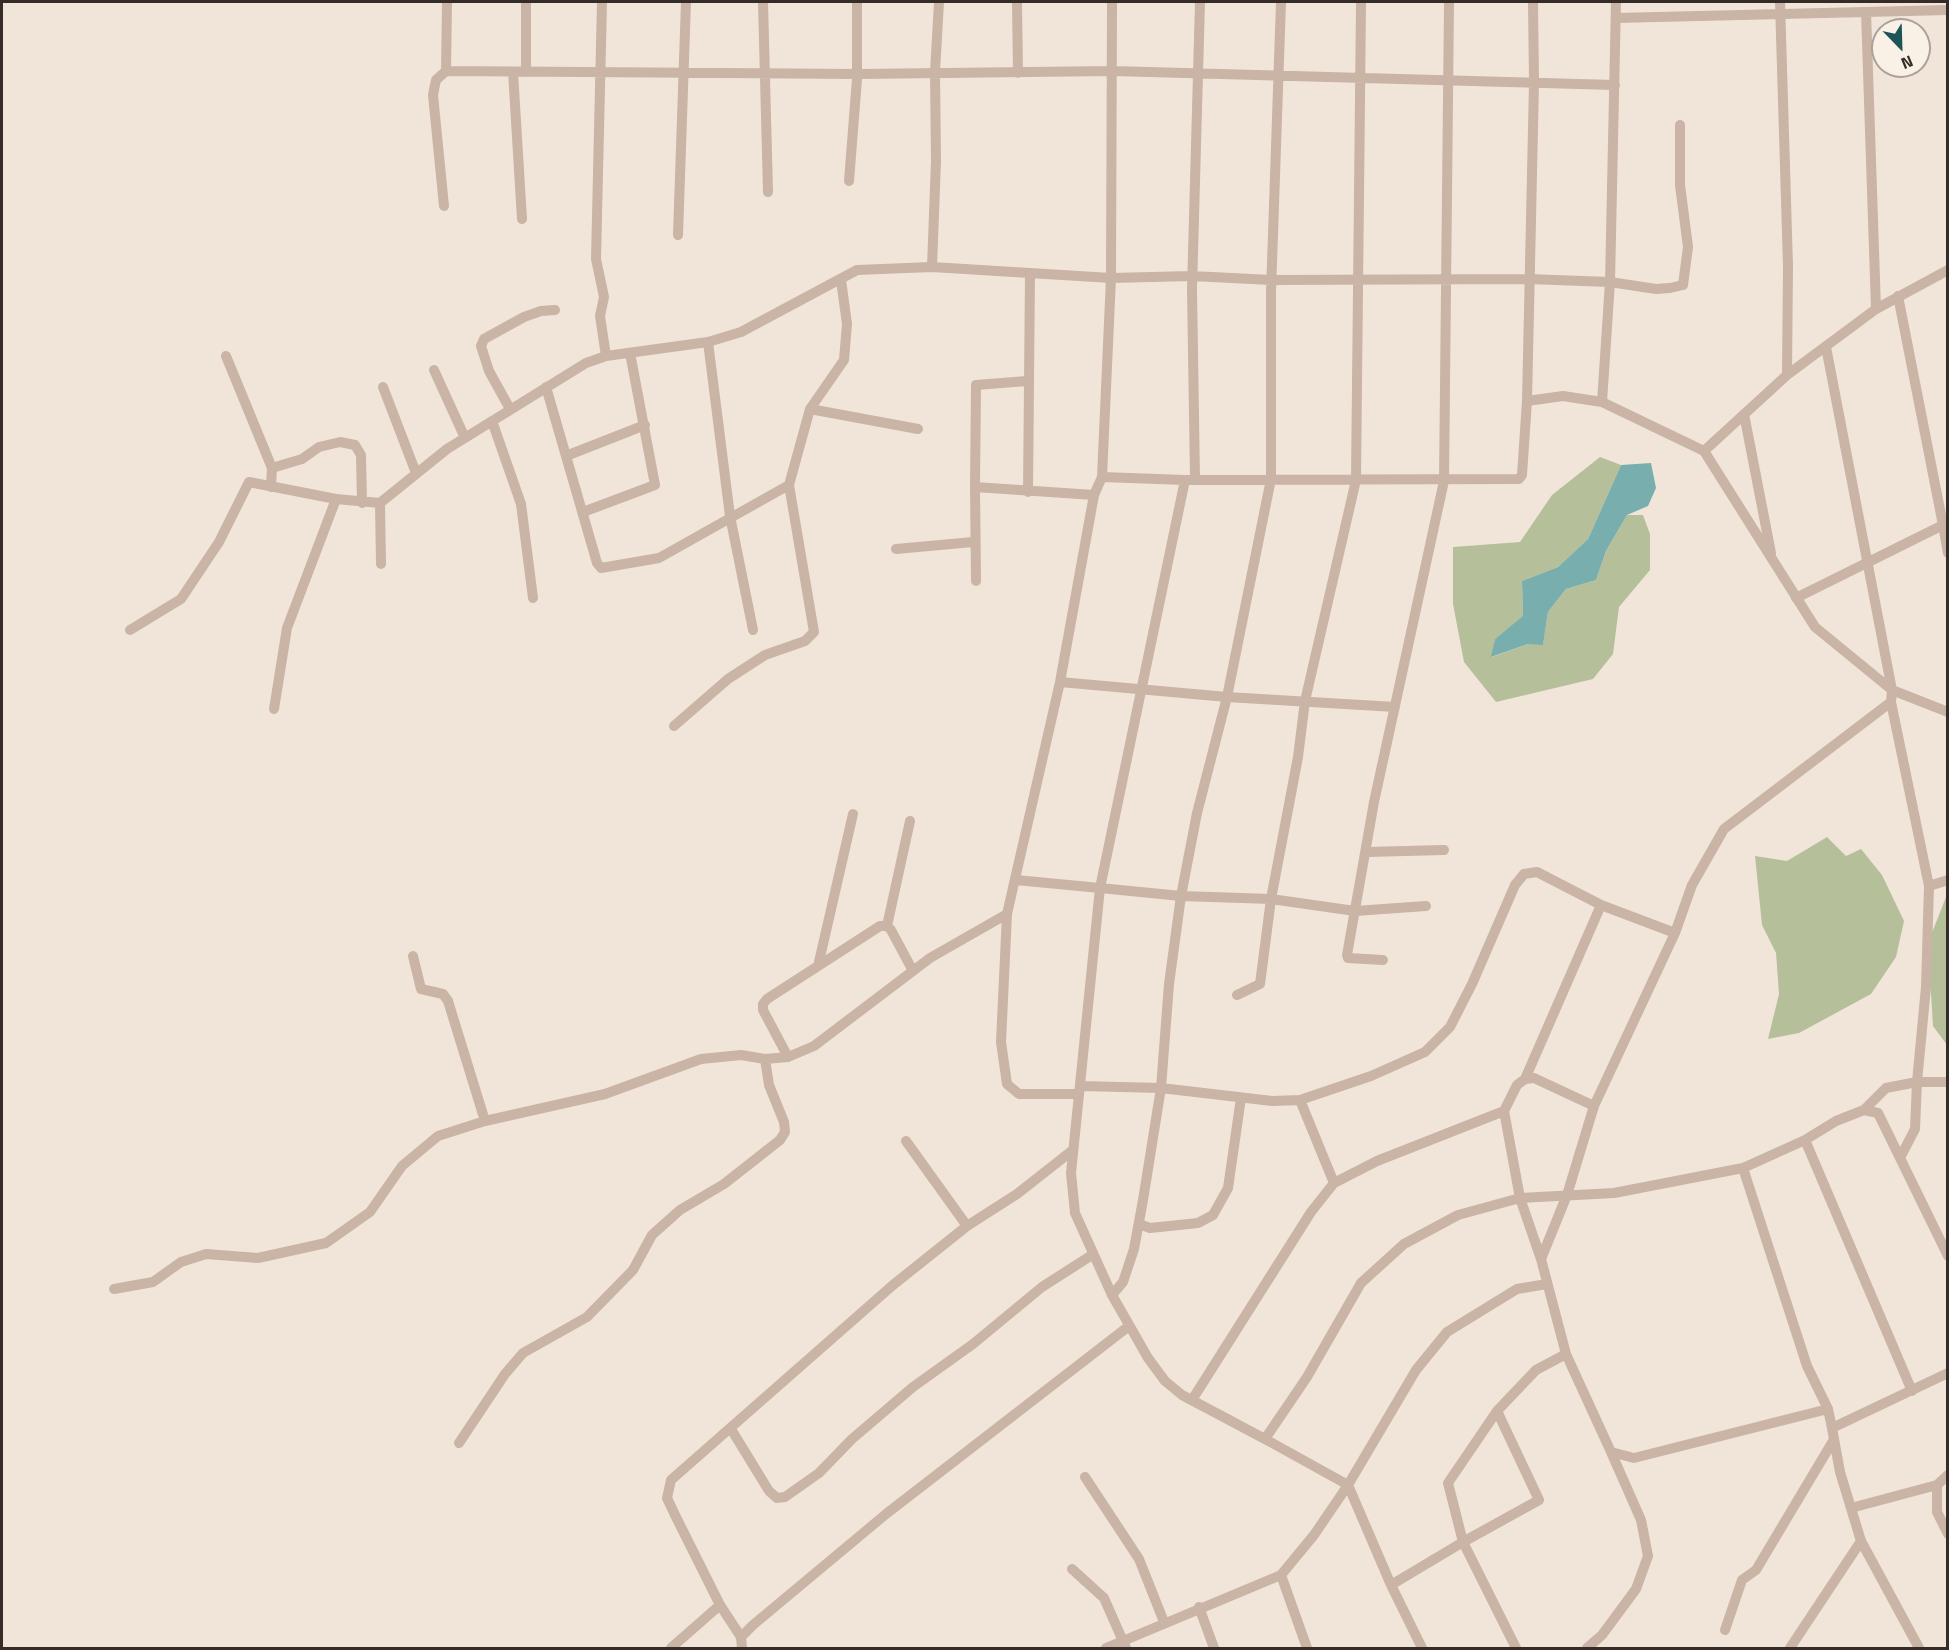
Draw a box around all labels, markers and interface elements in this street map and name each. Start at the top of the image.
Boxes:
north arrow [1871,18,1931,78]
text: N [1897,50,1917,76]

